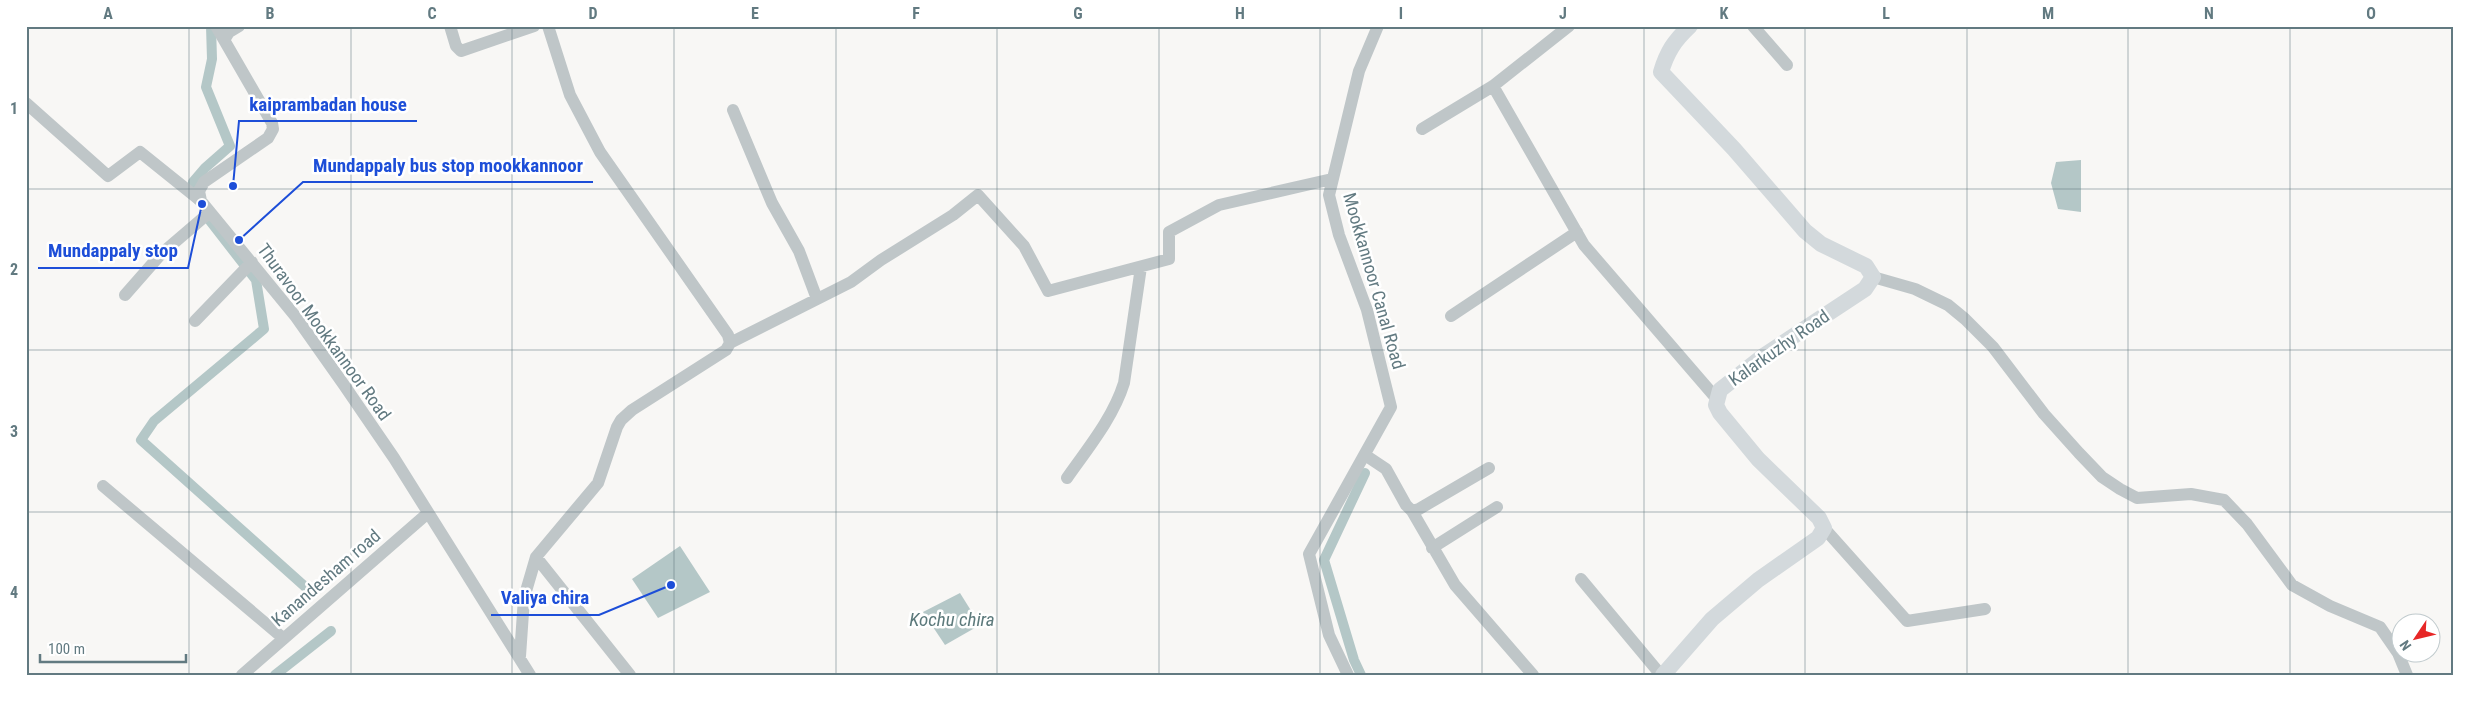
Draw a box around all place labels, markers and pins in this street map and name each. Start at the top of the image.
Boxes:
callout: kaiprambadan house [239,87,417,121]
callout: Mundappaly bus stop mookkannoor [303,148,593,182]
callout: Mundappaly stop [38,234,188,268]
callout: Valiya chira [491,581,599,615]

